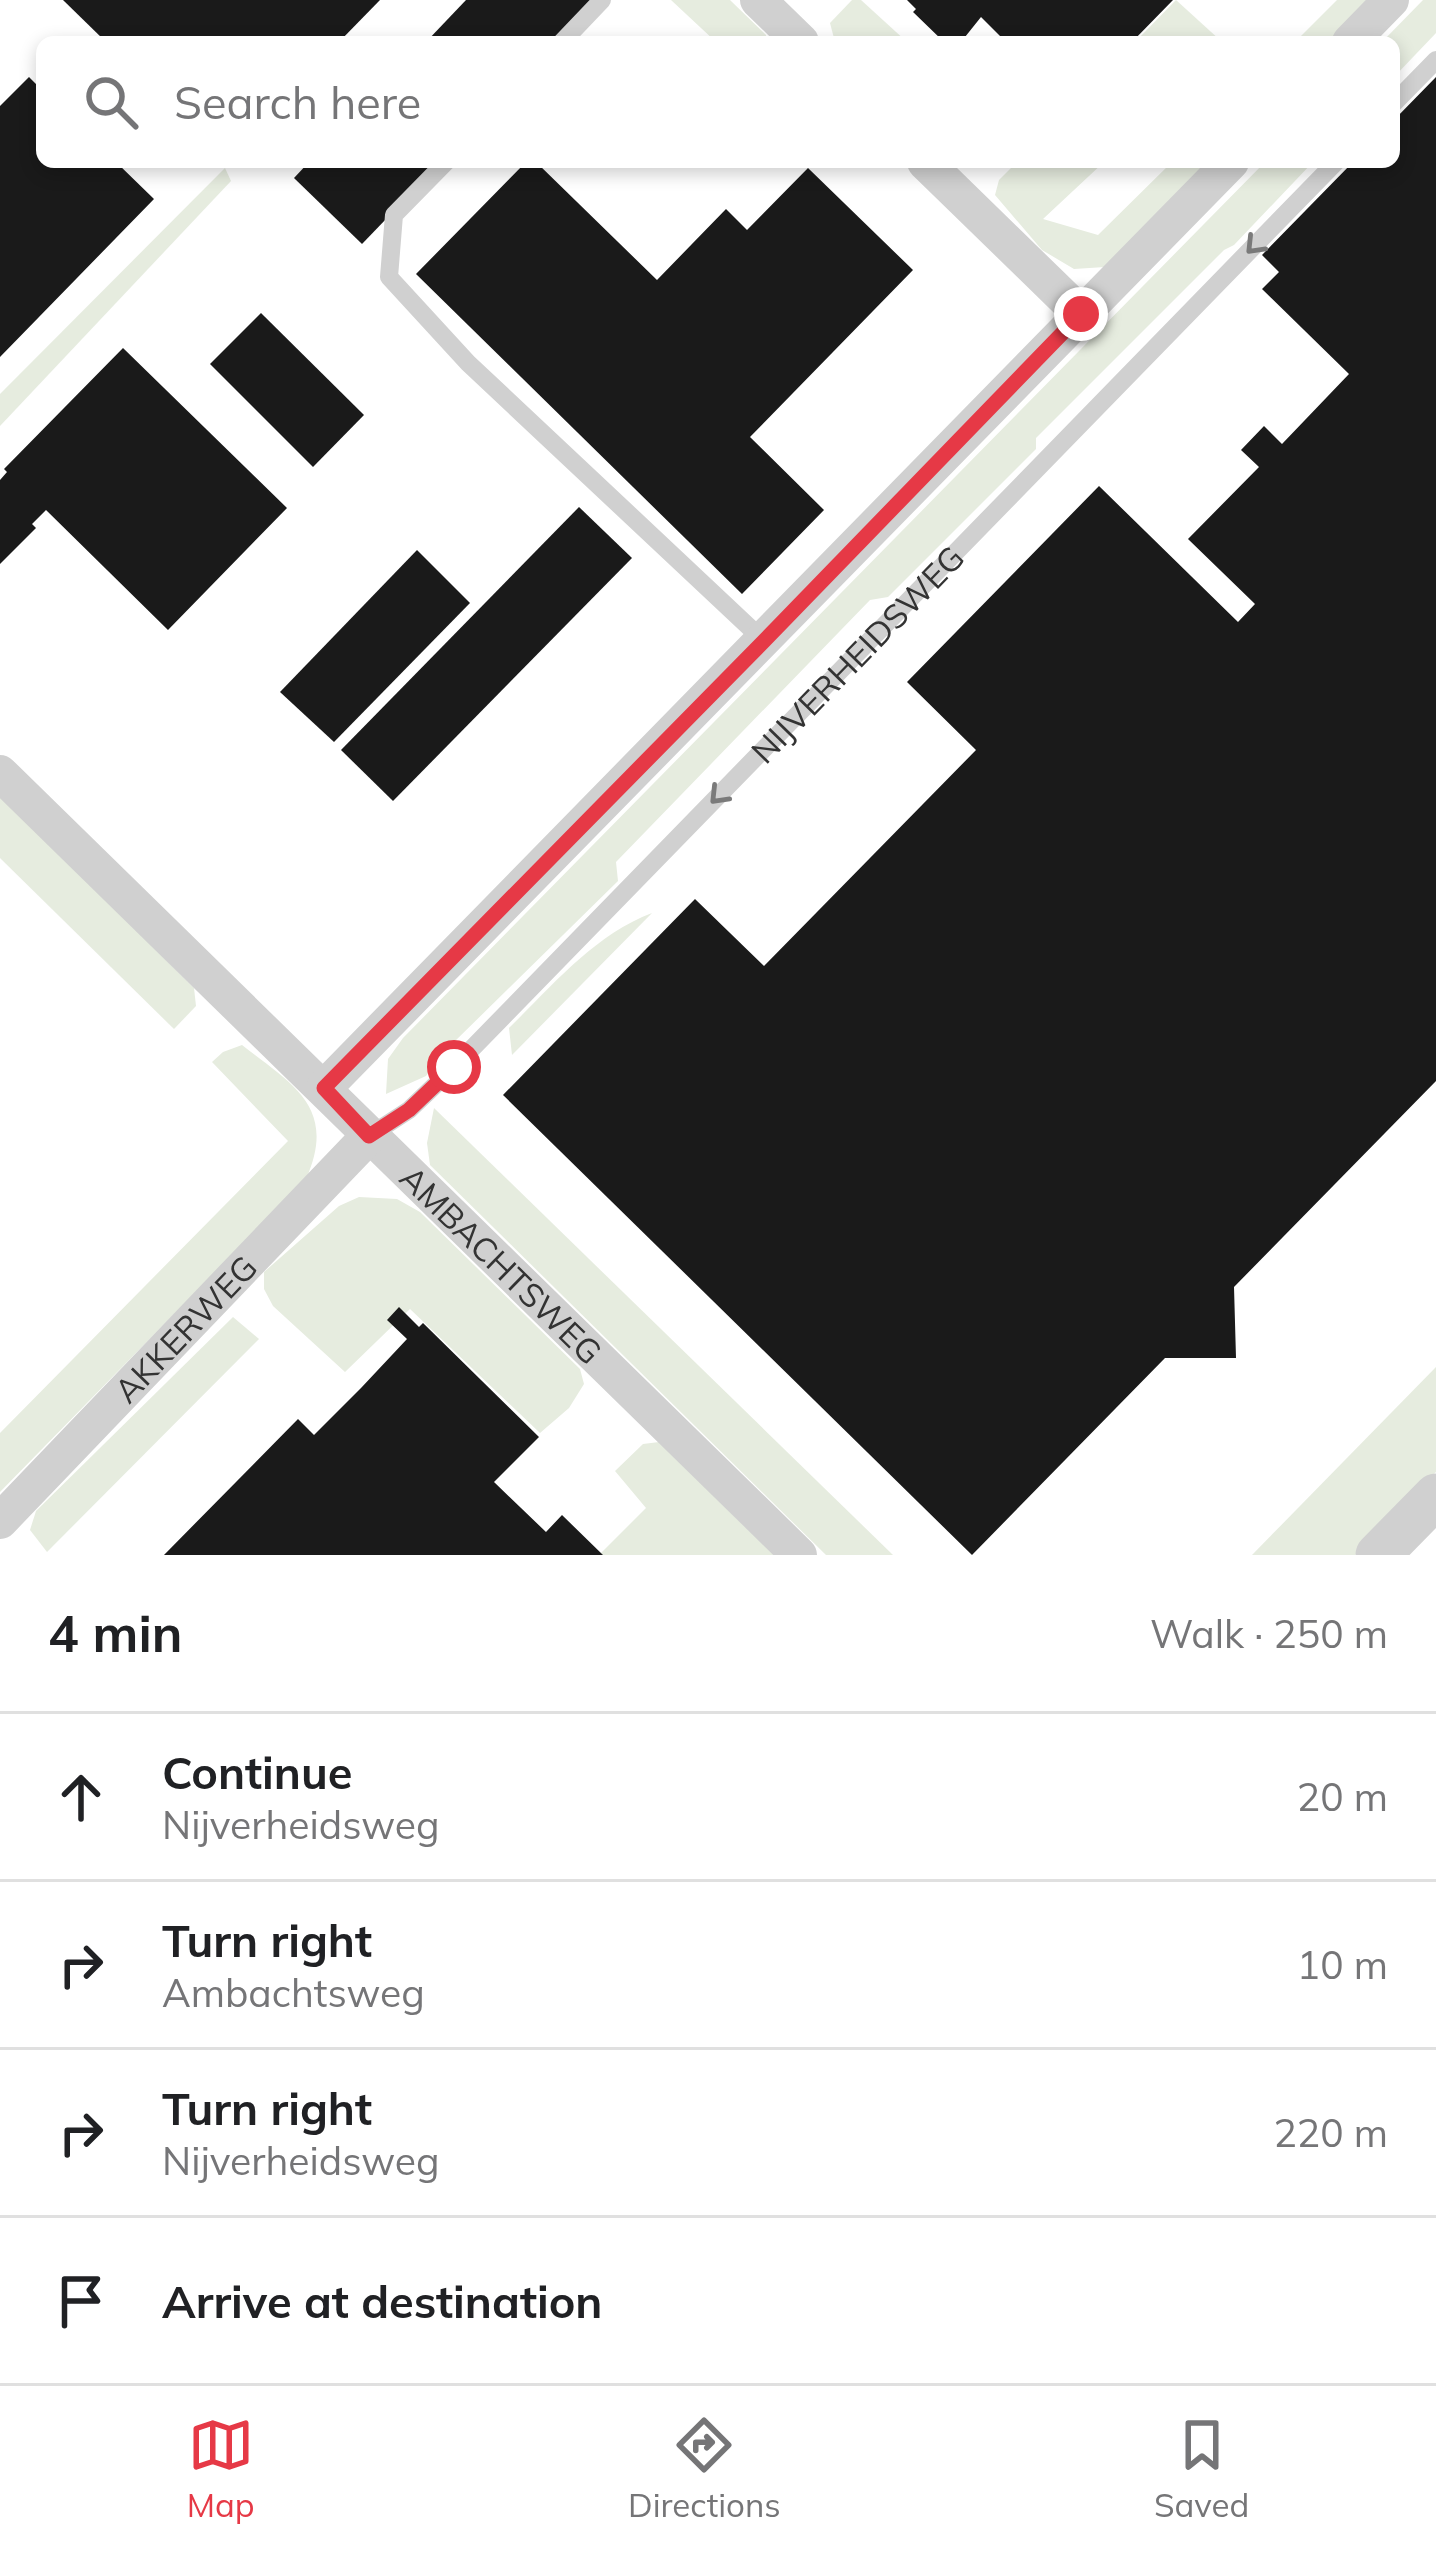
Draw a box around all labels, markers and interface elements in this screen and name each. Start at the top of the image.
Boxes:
search box [36,36,1400,168]
icon: search [78,69,144,135]
text: Search here [174,74,421,130]
one-way arrow [1247,232,1269,254]
route end [1054,287,1108,341]
street label: NIJVERHEIDSWEG [742,536,972,771]
one-way arrow [711,782,733,804]
route start [427,1040,481,1094]
street label: AMBACHTSWEG [392,1156,611,1372]
street label: AKKERWEG [105,1246,265,1410]
text: 4 min [48,1601,183,1665]
text: Walk · 250 m [1150,1609,1388,1658]
text: Continue [162,1744,352,1800]
icon: ahead [48,1764,114,1830]
text: 20 m [1297,1772,1388,1821]
text: Nijverheidsweg [162,1800,440,1849]
text: Turn right [162,1912,372,1968]
icon: right [48,1932,114,1998]
text: 10 m [1297,1940,1388,1989]
text: Ambachtsweg [162,1968,425,2017]
text: Turn right [162,2080,372,2136]
icon: right [48,2100,114,2166]
text: 220 m [1273,2108,1388,2157]
text: Nijverheidsweg [162,2136,440,2185]
icon: arrive [48,2268,114,2334]
text: Arrive at destination [162,2273,602,2329]
tab: Map [187,2412,255,2525]
tab: Directions [628,2412,781,2525]
tab: Saved [1154,2412,1249,2525]

